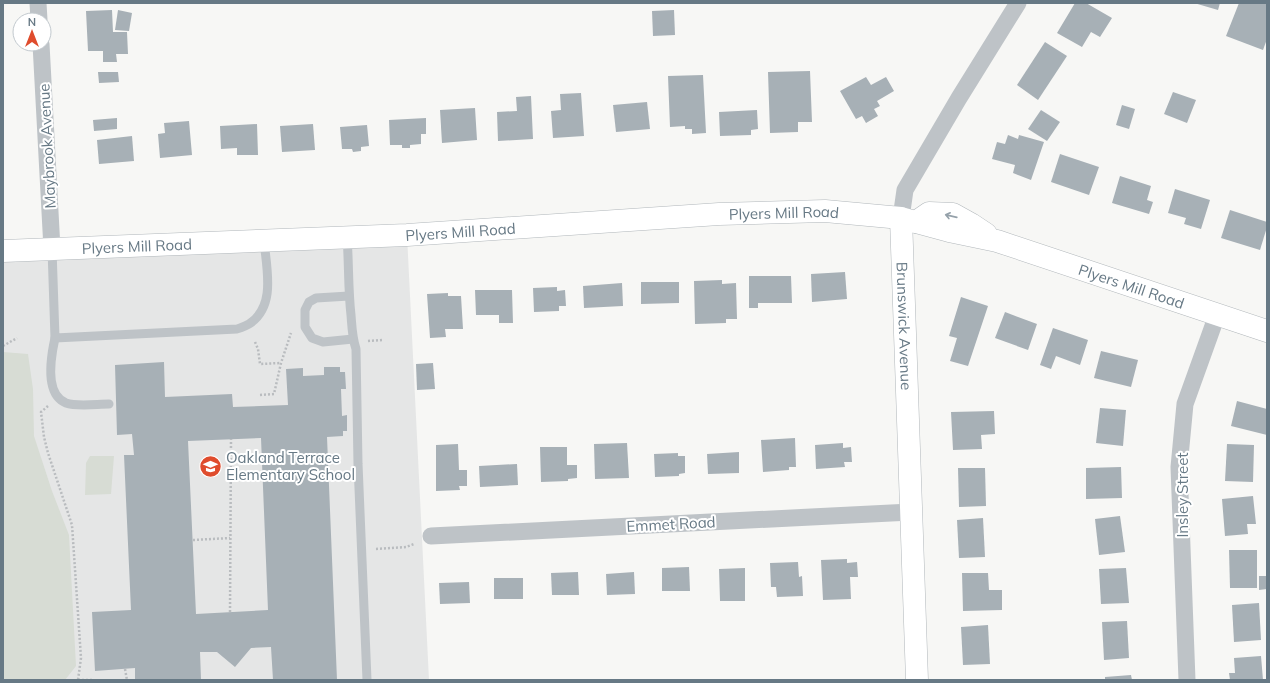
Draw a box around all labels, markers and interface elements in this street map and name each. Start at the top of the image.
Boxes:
north arrow [12,12,52,52]
text: N [28,15,36,29]
street label: Maybrook Avenue [34,83,60,209]
street label: Plyers Mill Road [728,201,840,223]
one-way arrow [945,211,958,219]
street label: Plyers Mill Road [405,218,516,245]
street label: Plyers Mill Road [81,234,192,257]
street label: Plyers Mill Road [1076,259,1187,312]
street label: Brunswick Avenue [893,261,916,390]
place label: Oakland Terrace Elementary School [226,448,355,484]
street label: Insley Street [1173,452,1192,538]
school or university icon: Oakland Terrace Elementary School [198,453,224,479]
street label: Emmet Road [626,512,716,536]

